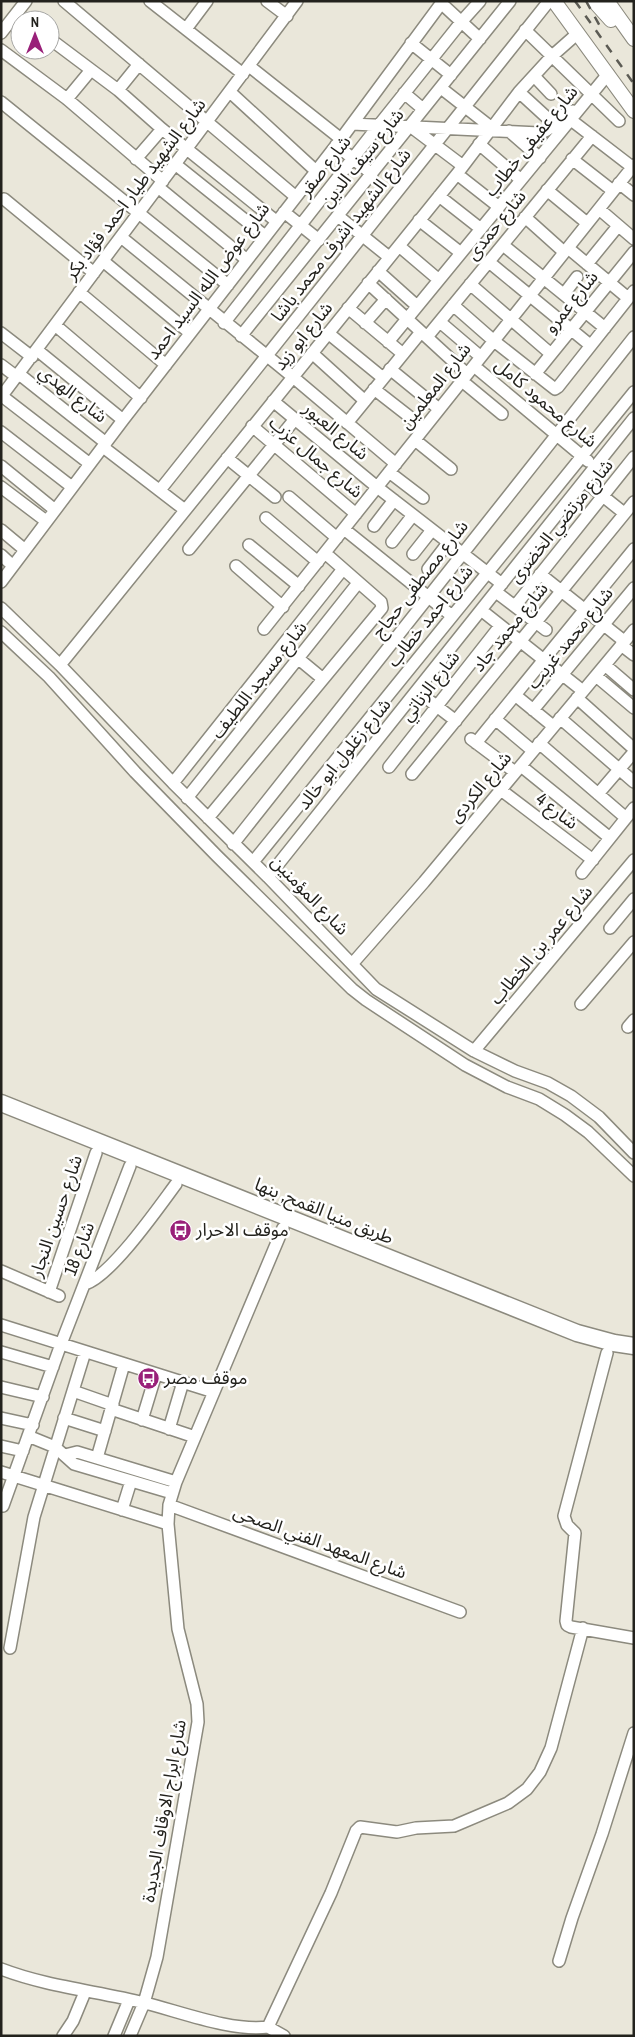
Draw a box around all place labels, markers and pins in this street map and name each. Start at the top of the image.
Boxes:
place label: موقف الاحرار [195,1217,289,1242]
bus stop icon: موقف الاحرار [168,1218,192,1242]
place label: موقف مصر [163,1365,248,1390]
bus stop icon: موقف مصر [136,1366,160,1390]

